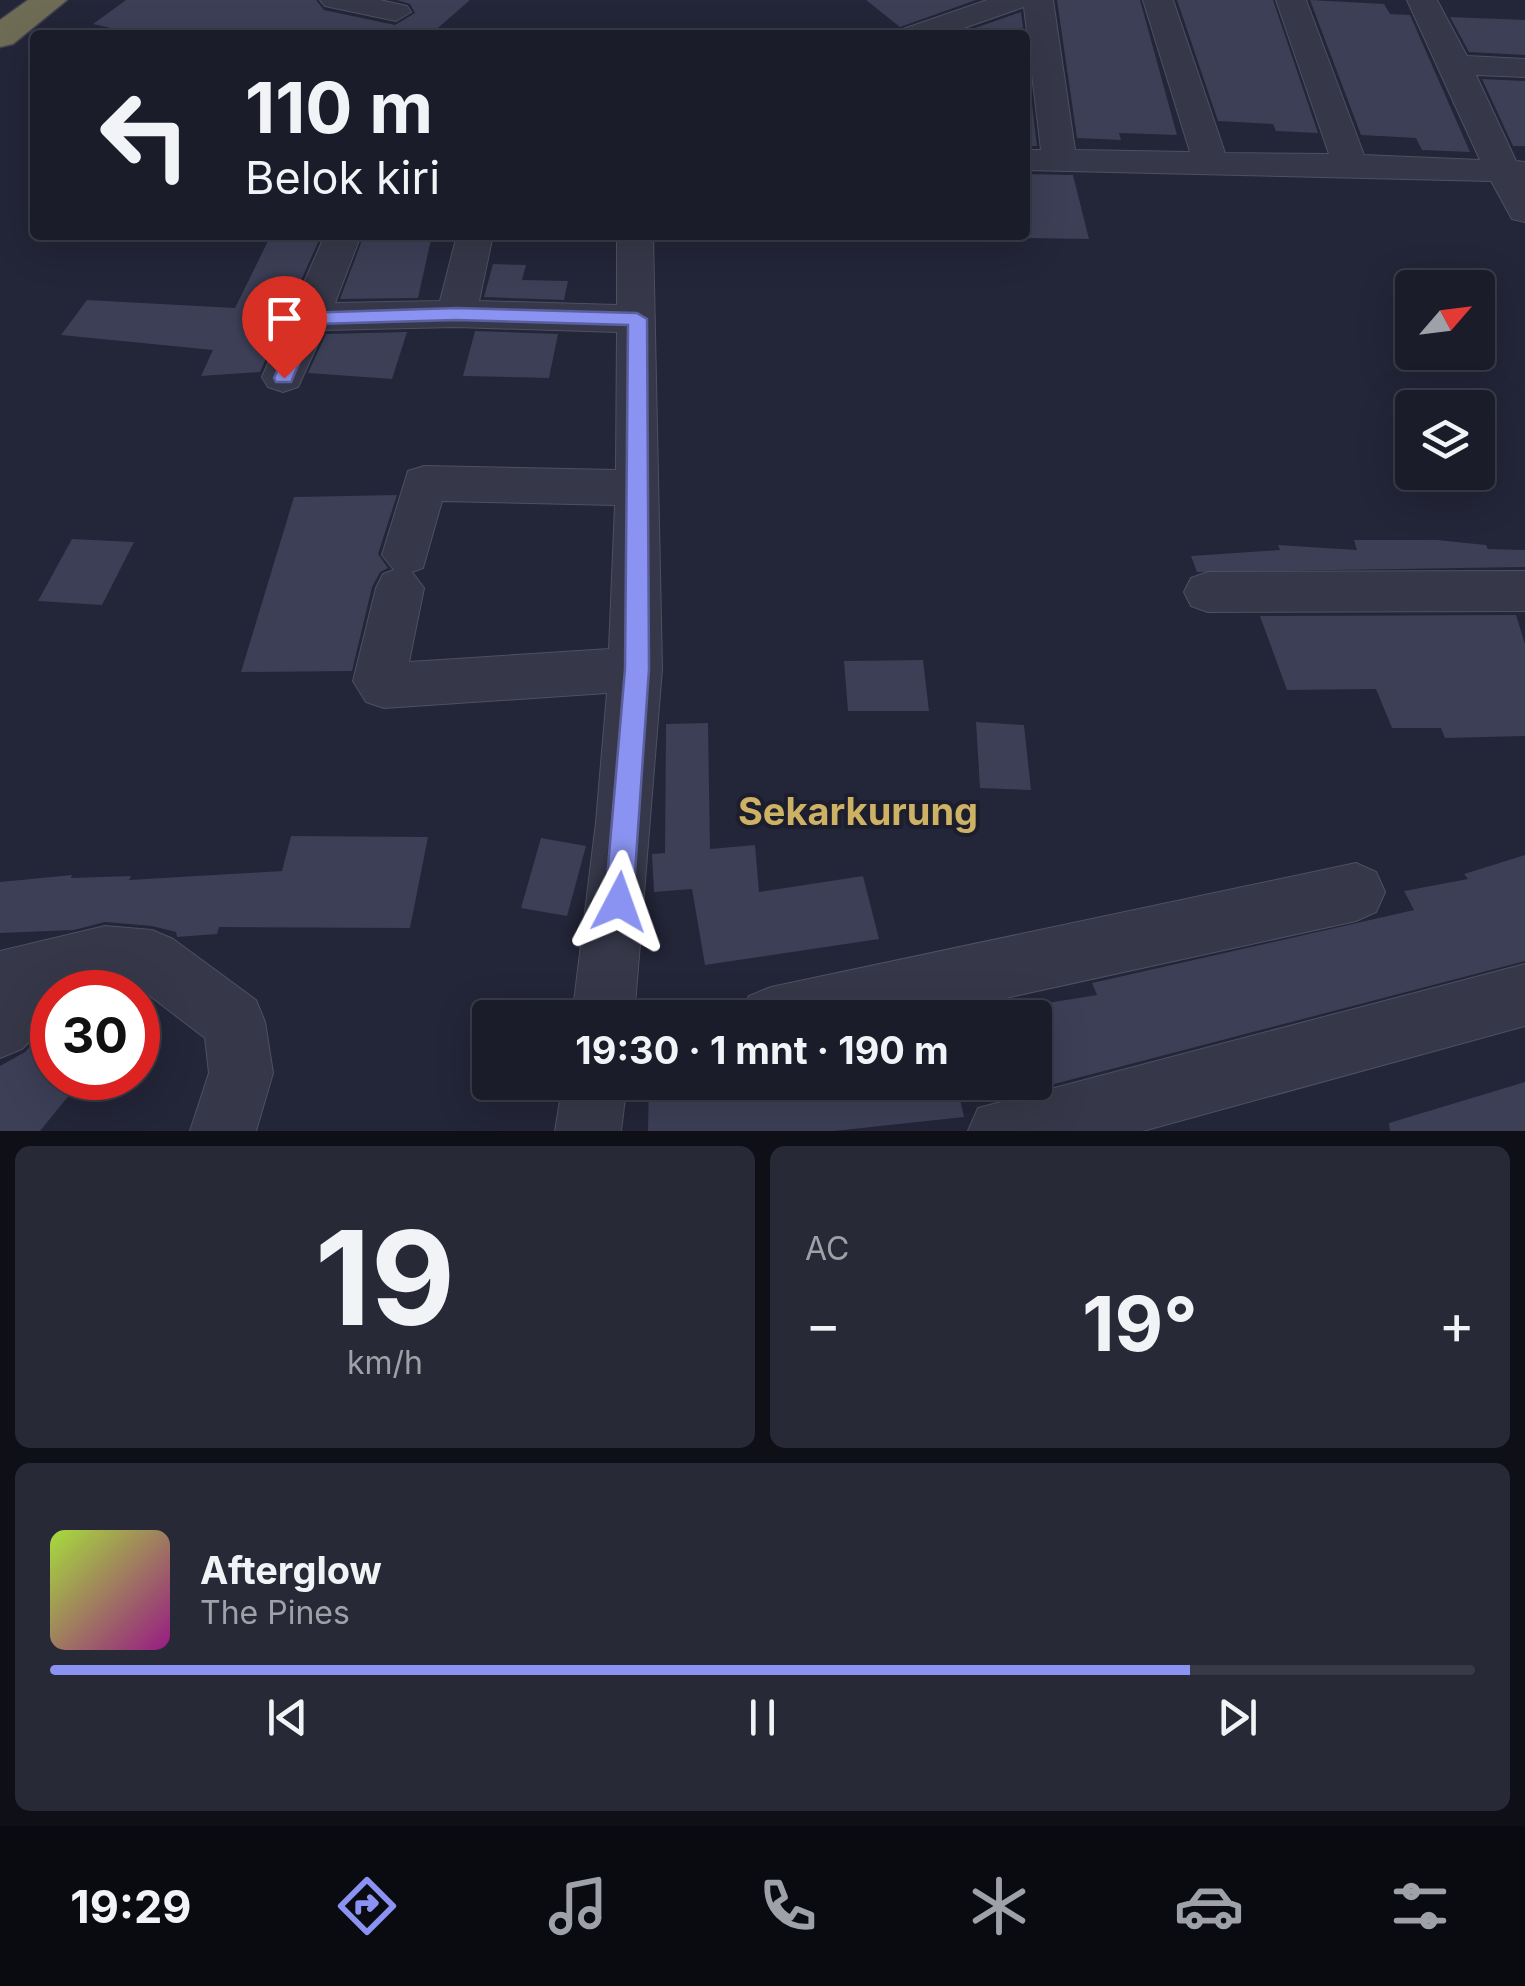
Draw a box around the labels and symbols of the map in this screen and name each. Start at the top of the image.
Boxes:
north arrow [1395,270,1495,370]
pin [242,276,327,379]
district label: Sekarkurung [738,788,978,834]
position arrow [567,850,671,954]
speed limit sign: 30 [30,970,160,1100]

